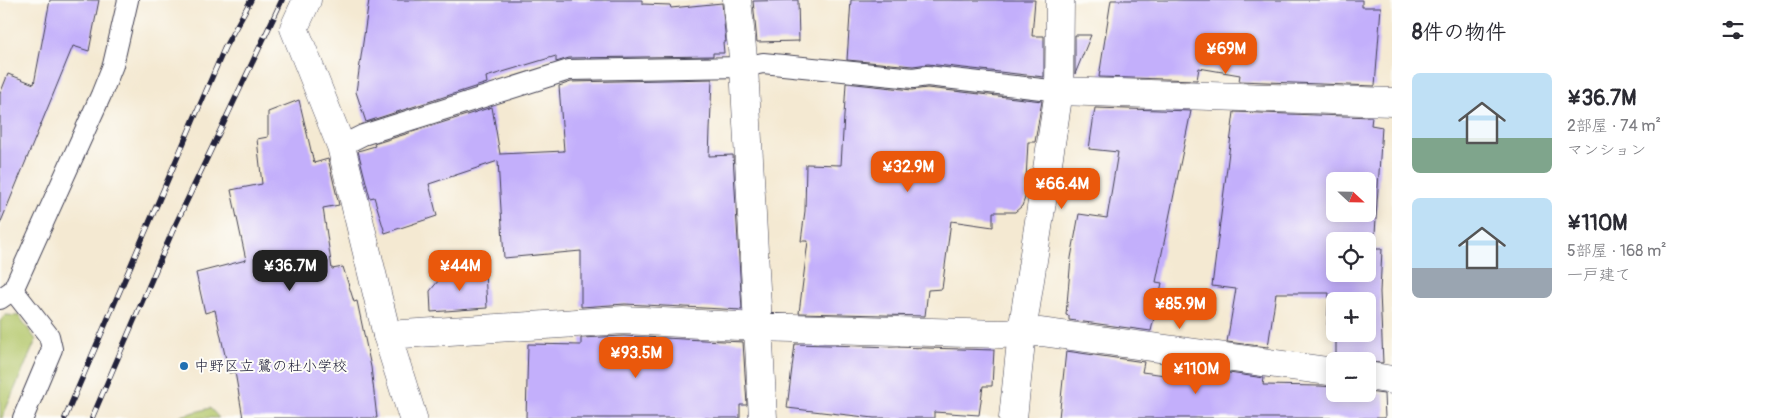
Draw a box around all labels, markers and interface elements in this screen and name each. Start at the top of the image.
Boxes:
icon: filters [1719,16,1747,44]
text: 8件の物件 [1412,19,1507,46]
pin: ¥69M [1196,32,1256,75]
text: ¥69M [1206,39,1246,59]
text: ¥36.7M [1567,85,1636,112]
icon: home [1452,93,1512,153]
text: 2部屋 · 74 m² [1567,116,1661,136]
text: マンション [1567,140,1646,160]
pin: ¥32.9M [867,150,949,193]
text: ¥32.9M [882,157,934,177]
pin: ¥66.4M [1021,168,1103,210]
north arrow [1326,172,1376,222]
map controls [1326,172,1376,402]
text: ¥66.4M [1035,174,1089,194]
text: ¥110M [1567,210,1627,237]
icon: home [1452,218,1512,278]
button: locate [1326,232,1376,282]
text: 5部屋 · 168 m² [1567,241,1667,261]
pin: ¥36.7M [249,250,331,292]
pin: ¥44M [430,250,490,292]
text: ¥36.7M [264,256,316,276]
text: ¥44M [439,256,481,276]
text: 一戸建て [1567,265,1631,285]
pin: ¥85.9M [1139,288,1221,330]
button: + [1326,292,1376,342]
text: ¥85.9M [1154,294,1206,314]
pin: ¥93.5M [595,336,677,379]
text: ¥93.5M [610,343,662,363]
pin: ¥110M [1161,352,1231,395]
button: − [1326,352,1376,402]
place label: 中野区立 鷺の杜小学校 [194,357,347,376]
text: ¥110M [1173,359,1219,379]
marker: 中野区立 鷺の杜小学校 [178,360,190,372]

